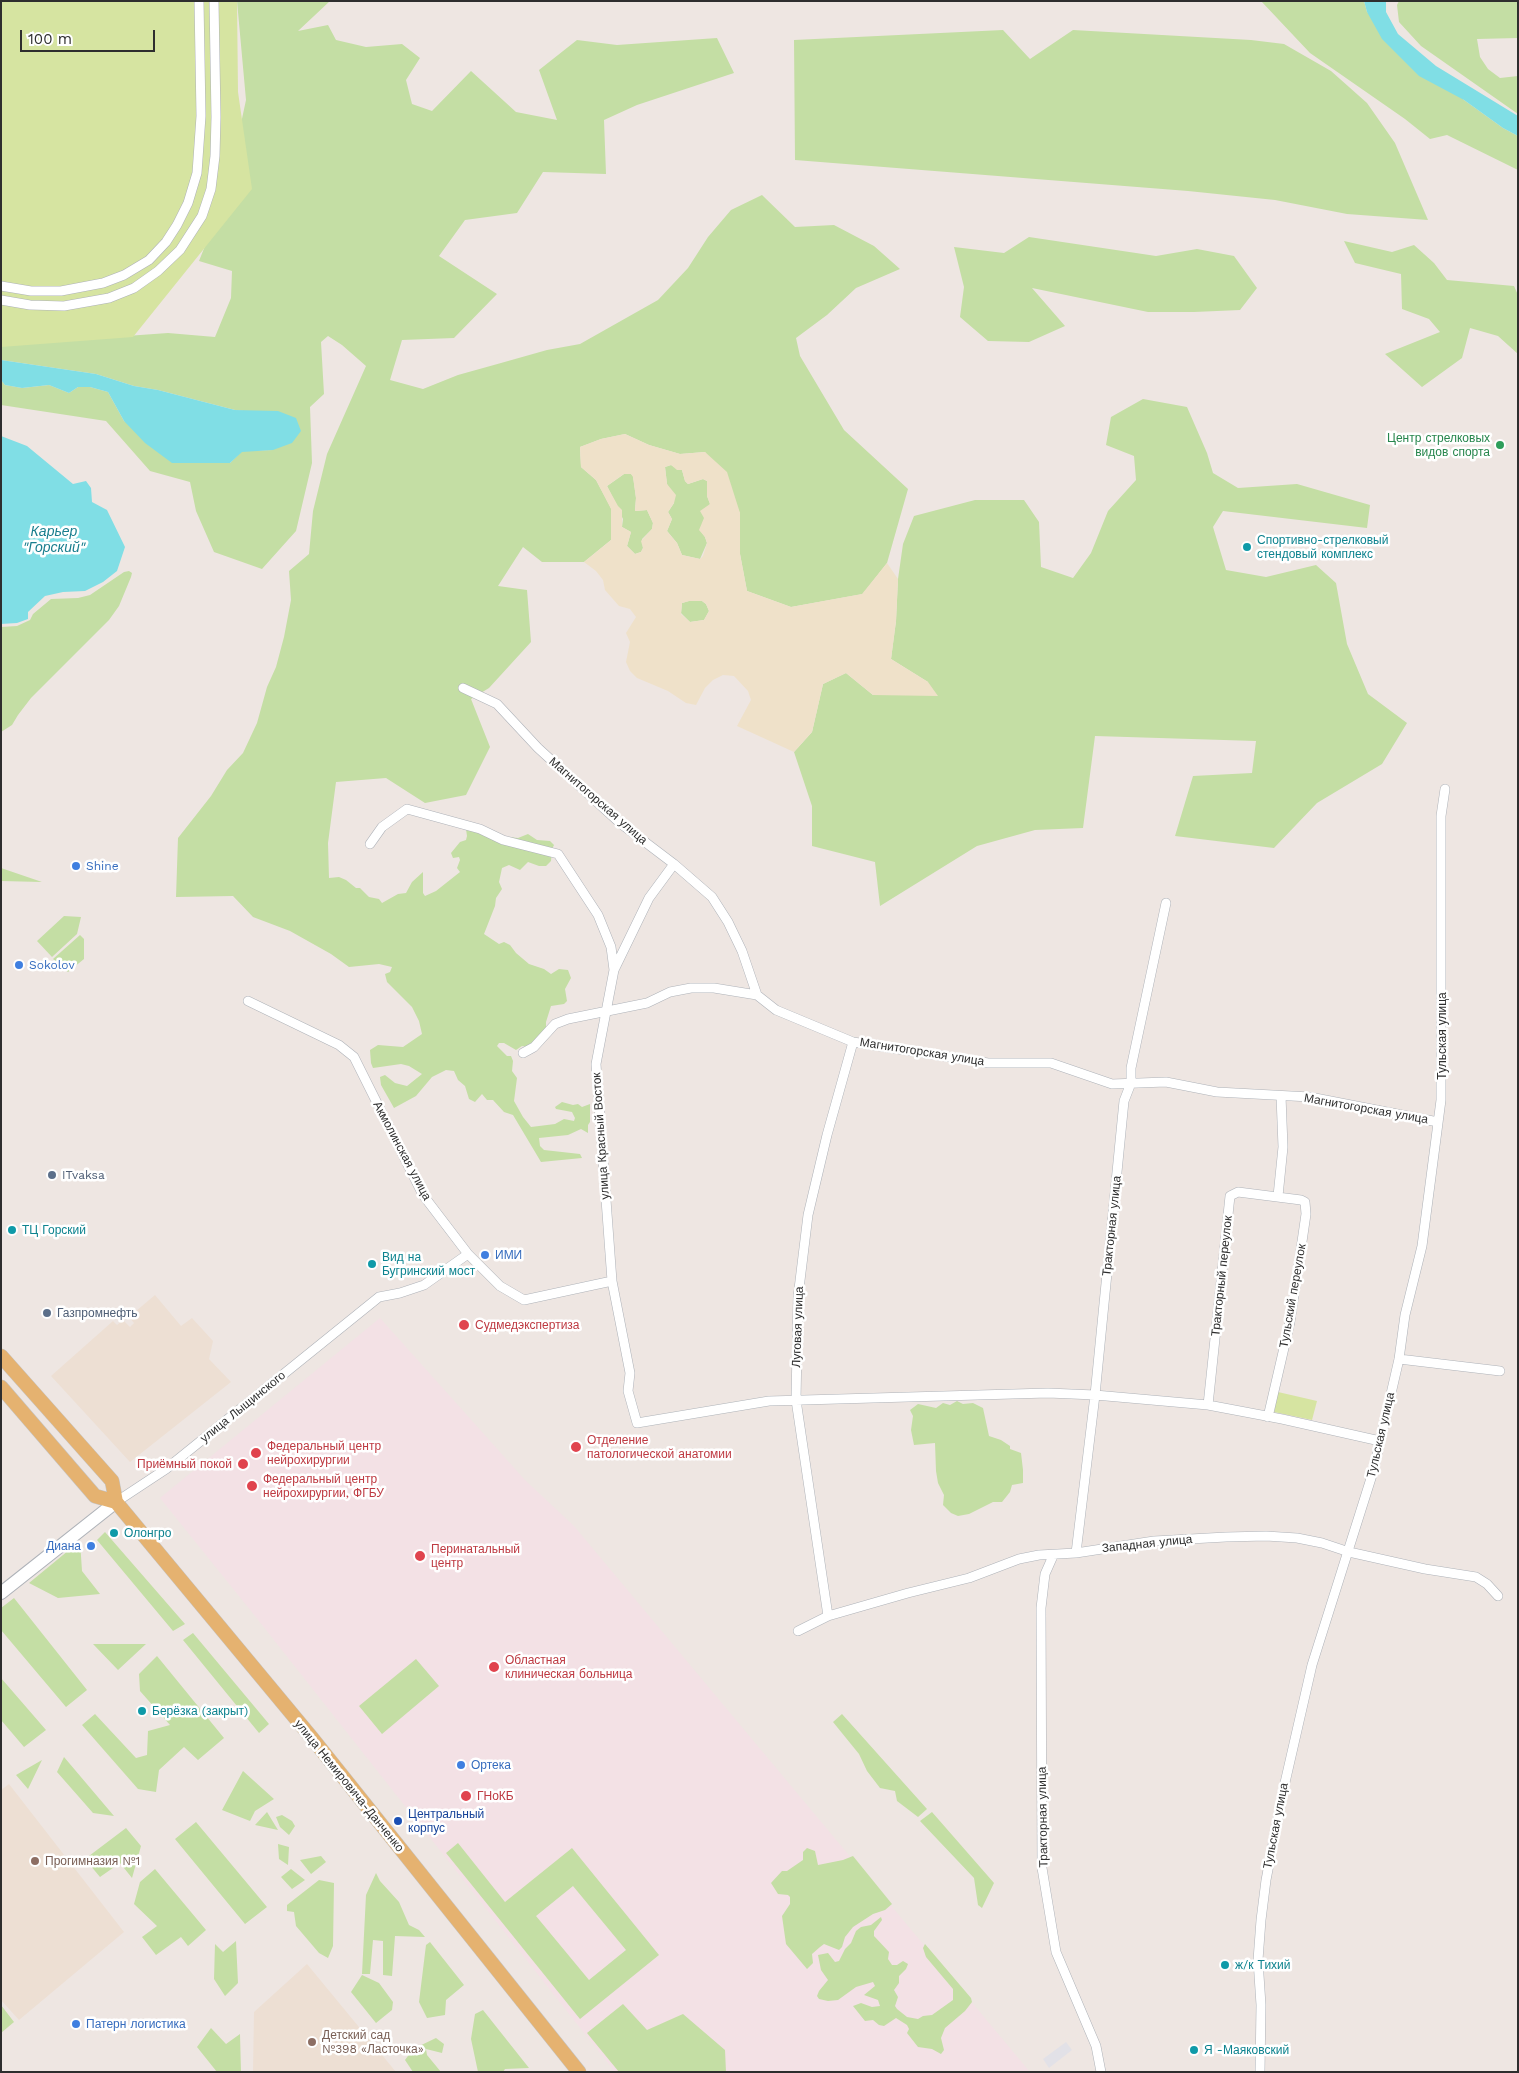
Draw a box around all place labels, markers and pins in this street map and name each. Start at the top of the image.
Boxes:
place label: Центр стрелковых видов спорта [1387,431,1490,459]
marker: Центр стрелковых видов спорта [1494,439,1506,451]
place label: Спортивно-стрелковый стендовый комплекс [1257,533,1388,561]
marker: Спортивно-стрелковый стендовый комплекс [1241,541,1253,553]
place label: Shine [86,859,119,873]
marker: Shine [70,860,82,872]
place label: Sokolov [29,958,75,972]
marker: Sokolov [13,959,25,971]
place label: ITvaksa [62,1168,105,1182]
marker: ITvaksa [46,1169,58,1181]
place label: ТЦ Горский [22,1223,86,1237]
marker: ТЦ Горский [6,1224,18,1236]
place label: ИМИ [495,1248,522,1262]
marker: ИМИ [479,1249,491,1261]
place label: Вид на Бугринский мост [382,1250,475,1278]
marker: Вид на Бугринский мост [366,1258,378,1270]
place label: Газпромнефть [57,1306,138,1320]
marker: Газпромнефть [41,1307,53,1319]
marker: Судмедэкспертиза [457,1318,471,1332]
place label: Судмедэкспертиза [475,1318,580,1332]
place label: Отделение патологической анатомии [587,1433,732,1461]
place label: Федеральный центр нейрохирургии [267,1439,381,1467]
marker: Отделение патологической анатомии [569,1440,583,1454]
marker: Федеральный центр нейрохирургии [249,1446,263,1460]
place label: Приёмный покой [137,1457,232,1471]
marker: Приёмный покой [236,1457,250,1471]
place label: Федеральный центр нейрохирургии, ФГБУ [263,1472,384,1500]
marker: Федеральный центр нейрохирургии, ФГБУ [245,1479,259,1493]
place label: Олонгро [124,1526,171,1540]
marker: Олонгро [108,1527,120,1539]
place label: Диана [46,1539,81,1553]
marker: Диана [85,1540,97,1552]
place label: Перинатальный центр [431,1542,520,1570]
marker: Перинатальный центр [413,1549,427,1563]
place label: Областная клиническая больница [505,1653,633,1681]
marker: Областная клиническая больница [487,1660,501,1674]
place label: Берёзка (закрыт) [152,1704,248,1718]
marker: Берёзка (закрыт) [136,1705,148,1717]
place label: Ортека [471,1758,511,1772]
marker: Ортека [455,1759,467,1771]
marker: ГНоКБ [459,1789,473,1803]
place label: ГНоКБ [477,1789,514,1803]
place label: Центральный корпус [408,1807,484,1835]
marker: Центральный корпус [392,1815,404,1827]
place label: Прогимназия №1 [45,1854,140,1868]
marker: Прогимназия №1 [29,1855,41,1867]
place label: ж/к Тихий [1235,1958,1291,1972]
marker: ж/к Тихий [1219,1959,1231,1971]
place label: Патерн логистика [86,2017,186,2031]
marker: Патерн логистика [70,2018,82,2030]
place label: Детский сад №398 «Ласточка» [322,2028,424,2056]
marker: Детский сад №398 «Ласточка» [306,2036,318,2048]
place label: Я -Маяковский [1204,2043,1289,2057]
marker: Я -Маяковский [1188,2044,1200,2056]

